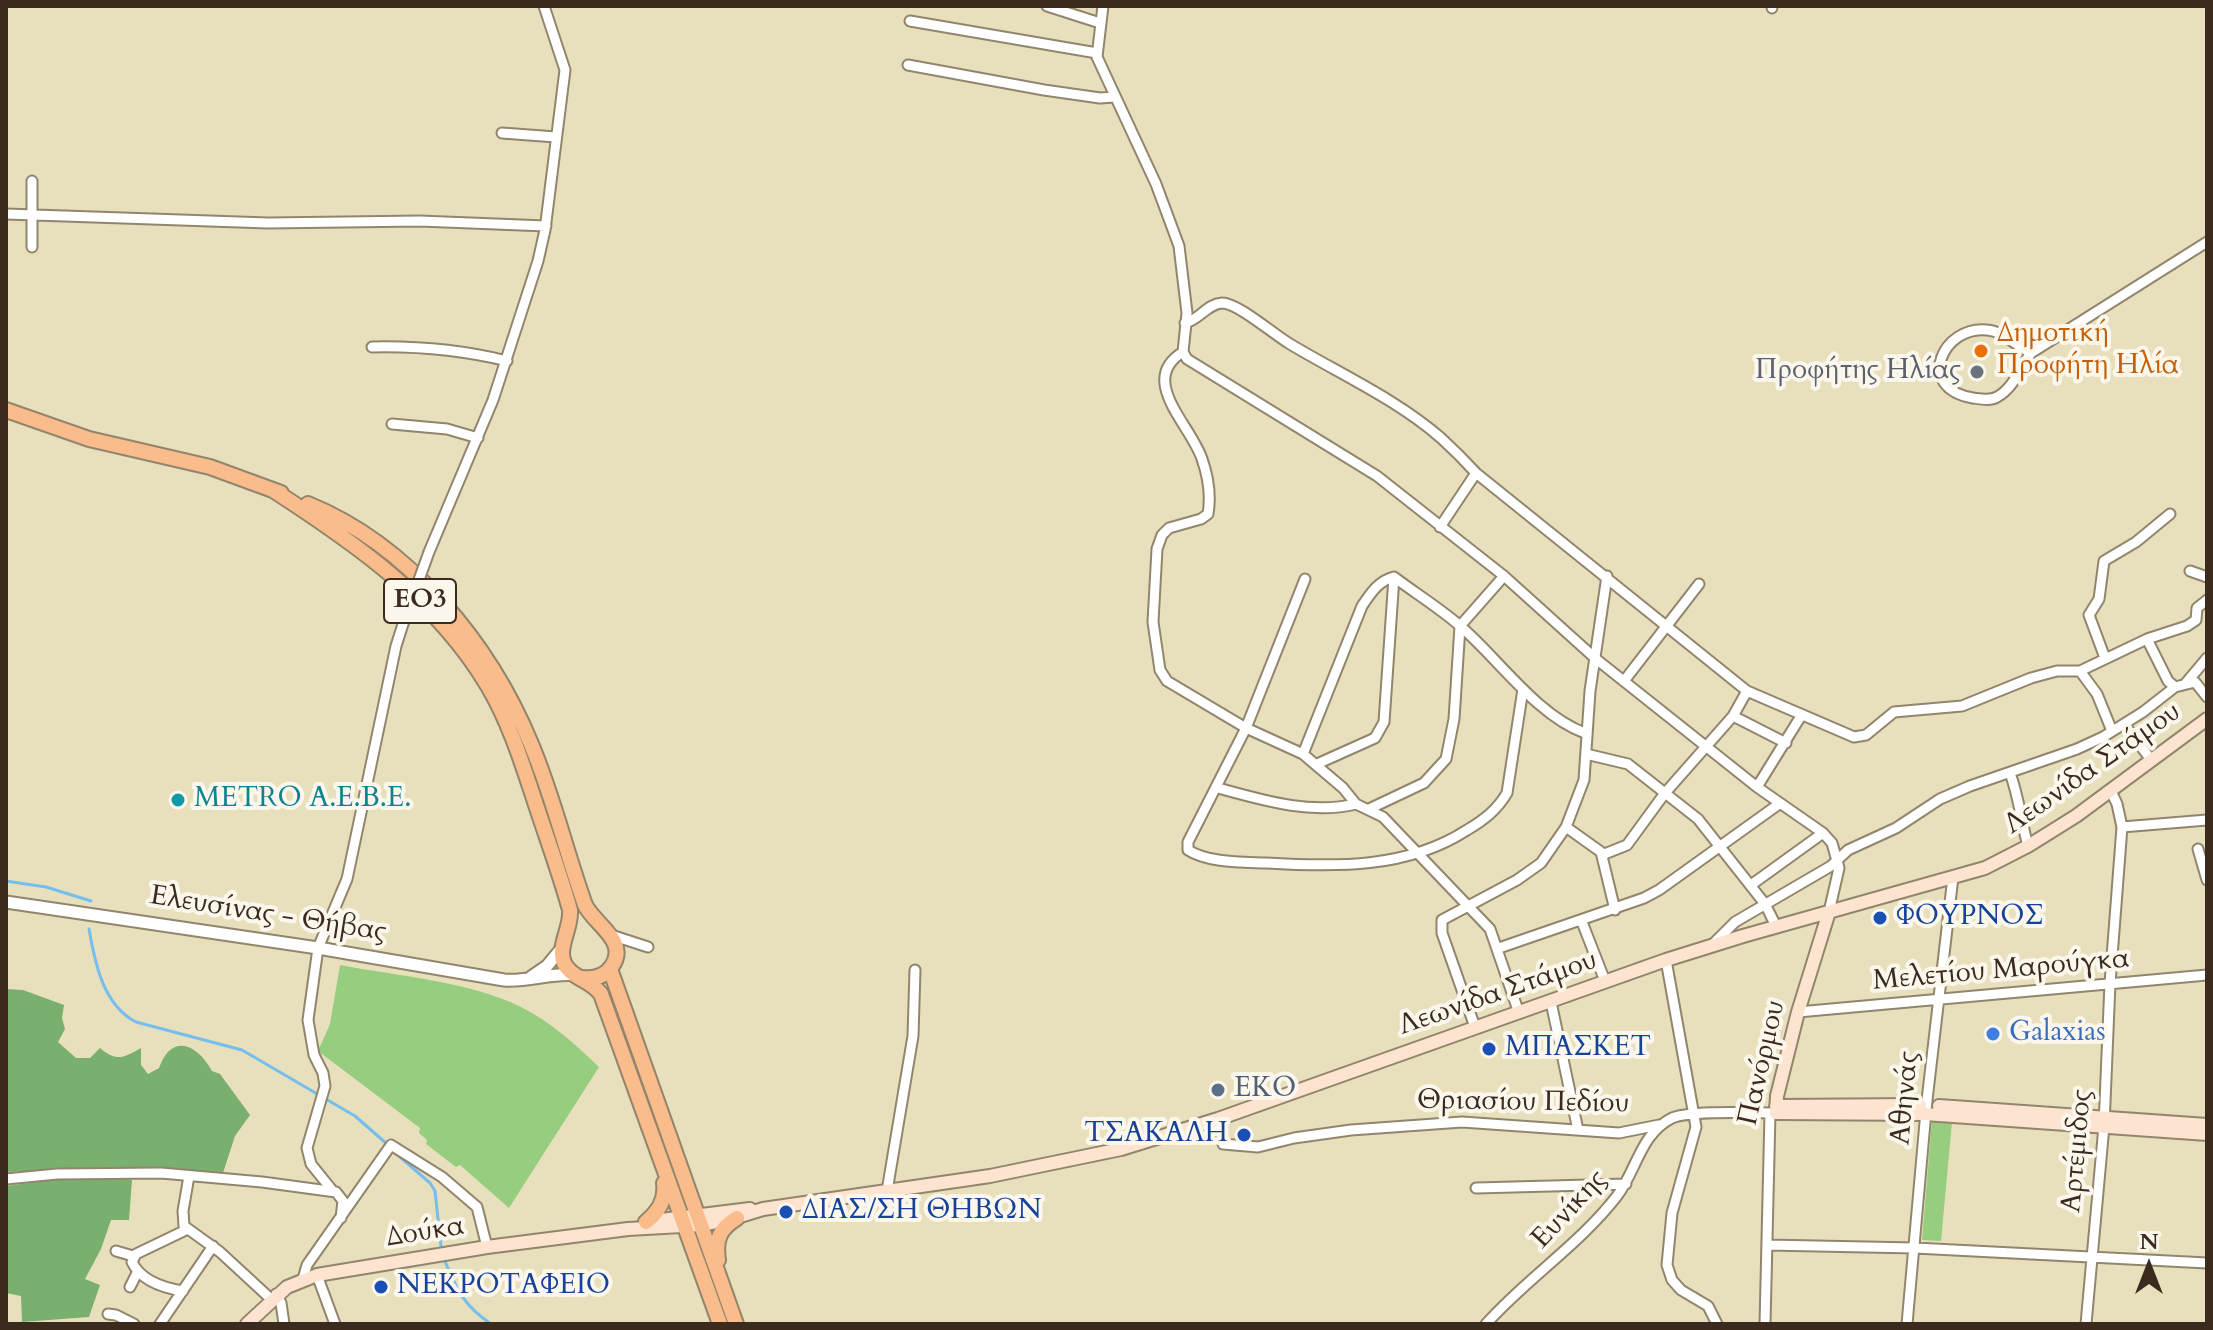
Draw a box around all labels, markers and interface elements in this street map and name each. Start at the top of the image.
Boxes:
place label: Δημοτική Προφήτη Ηλία [1997,318,2179,384]
marker: Δημοτική Προφήτη Ηλία [1972,342,1990,360]
place label: Προφήτης Ηλίας [1755,355,1961,389]
marker: Προφήτης Ηλίας [1968,363,1986,381]
road number: ΕΟ3 [384,579,456,623]
street label: Λεωνίδα Στάμου [1998,696,2188,842]
place label: METRO Α.Ε.Β.Ε. [194,783,411,817]
marker: METRO Α.Ε.Β.Ε. [169,791,187,809]
street label: Ελευσίνας - Θήβας [147,880,389,950]
place label: ΦΟΥΡΝΟΣ [1896,901,2044,935]
marker: ΦΟΥΡΝΟΣ [1871,909,1889,927]
street label: Μελετίου Μαρούγκα [1872,943,2130,999]
street label: Λεωνίδα Στάμου [1394,944,1602,1044]
street label: Πανόρμου [1732,997,1794,1129]
place label: Galaxias [2009,1017,2106,1051]
marker: Galaxias [1984,1025,2002,1043]
place label: ΜΠΑΣΚΕΤ [1505,1032,1651,1066]
marker: ΜΠΑΣΚΕΤ [1480,1040,1498,1058]
street label: Αθηνάς [1885,1050,1927,1146]
place label: EKO [1234,1073,1296,1107]
marker: EKO [1209,1081,1227,1099]
street label: Θριασίου Πεδίου [1416,1084,1630,1122]
street label: Αρτέμιδος [2056,1088,2100,1214]
place label: ΤΣΑΚΑΛΗ [1084,1118,1228,1152]
marker: ΤΣΑΚΑΛΗ [1235,1126,1253,1144]
street label: Ευνίκης [1525,1164,1615,1256]
place label: ΔΙΑΣ/ΣΗ ΘΗΒΩΝ [802,1195,1042,1229]
marker: ΔΙΑΣ/ΣΗ ΘΗΒΩΝ [777,1203,795,1221]
street label: Δούκα [384,1210,466,1256]
north arrow [2109,1226,2189,1306]
text: N [2139,1227,2159,1257]
place label: ΝΕΚΡΟΤΑΦΕΙΟ [397,1270,610,1304]
marker: ΝΕΚΡΟΤΑΦΕΙΟ [372,1278,390,1296]

